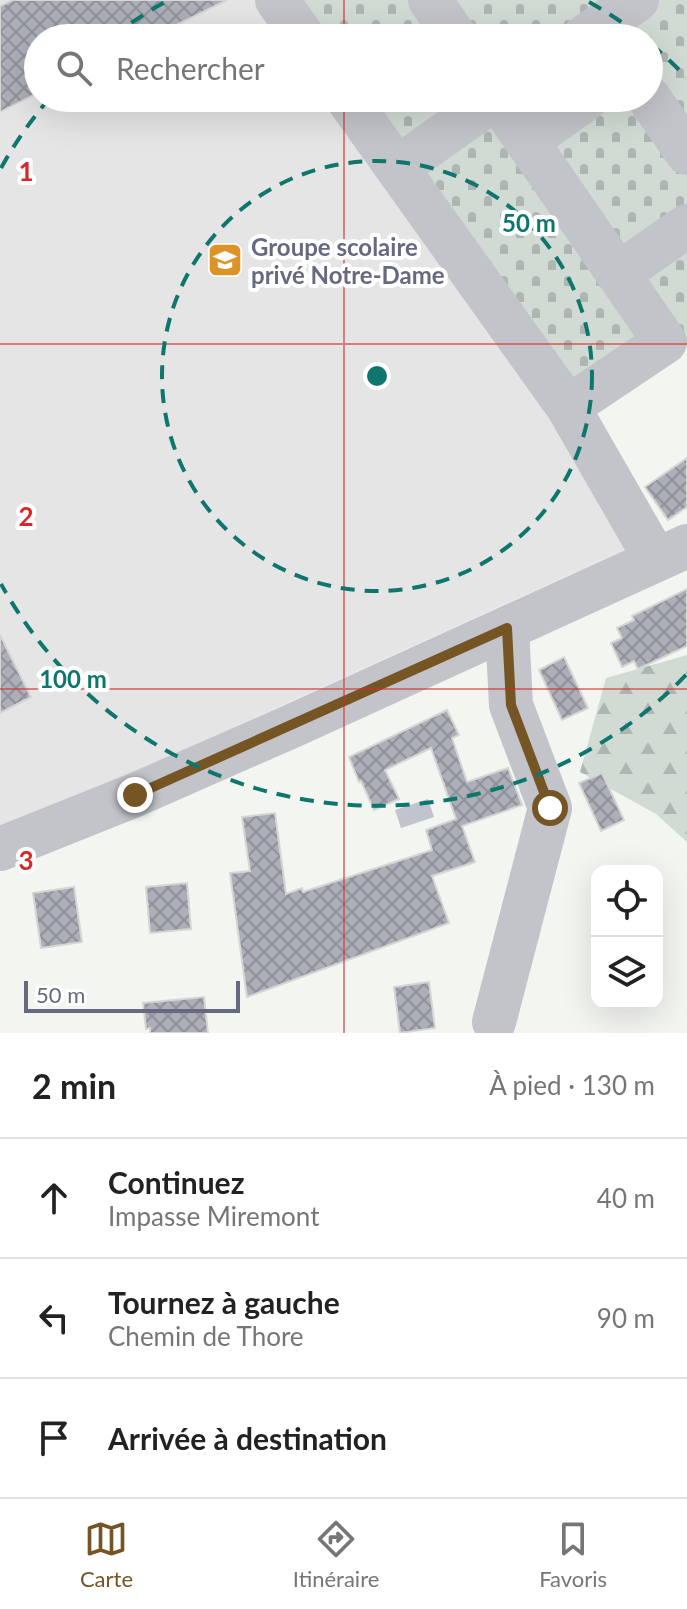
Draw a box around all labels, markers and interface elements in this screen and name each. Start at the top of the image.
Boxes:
search box [24,24,663,112]
icon: search [52,46,96,90]
text: Rechercher [116,50,265,86]
text: 1 [18,155,34,187]
text: 50 m [502,208,556,237]
place label: Groupe scolaire privé Notre-Dame [251,232,445,289]
school or university icon: Groupe scolaire privé Notre-Dame [206,241,244,279]
centre of rings [363,362,391,390]
text: 2 [18,500,34,532]
text: 100 m [39,664,107,693]
route end [117,777,153,813]
route start [532,790,568,826]
text: 3 [18,844,34,876]
map controls [591,865,663,1009]
button: locate [591,865,663,937]
button: layers [591,937,663,1009]
scale bar [24,977,240,1013]
text: 50 m [36,981,85,1008]
text: 2 min [32,1065,116,1106]
text: À pied · 130 m [489,1069,655,1101]
text: Continuez [108,1164,244,1200]
icon: ahead [32,1176,76,1220]
text: 40 m [597,1182,655,1214]
text: Impasse Miremont [108,1200,319,1232]
text: Tournez à gauche [108,1284,340,1320]
icon: left [32,1296,76,1340]
text: 90 m [597,1302,655,1334]
text: Chemin de Thore [108,1320,304,1352]
icon: arrive [32,1416,76,1460]
text: Arrivée à destination [108,1420,387,1456]
tab: Carte [80,1517,133,1592]
tab: Itinéraire [293,1517,379,1592]
tab: Favoris [539,1517,607,1592]

